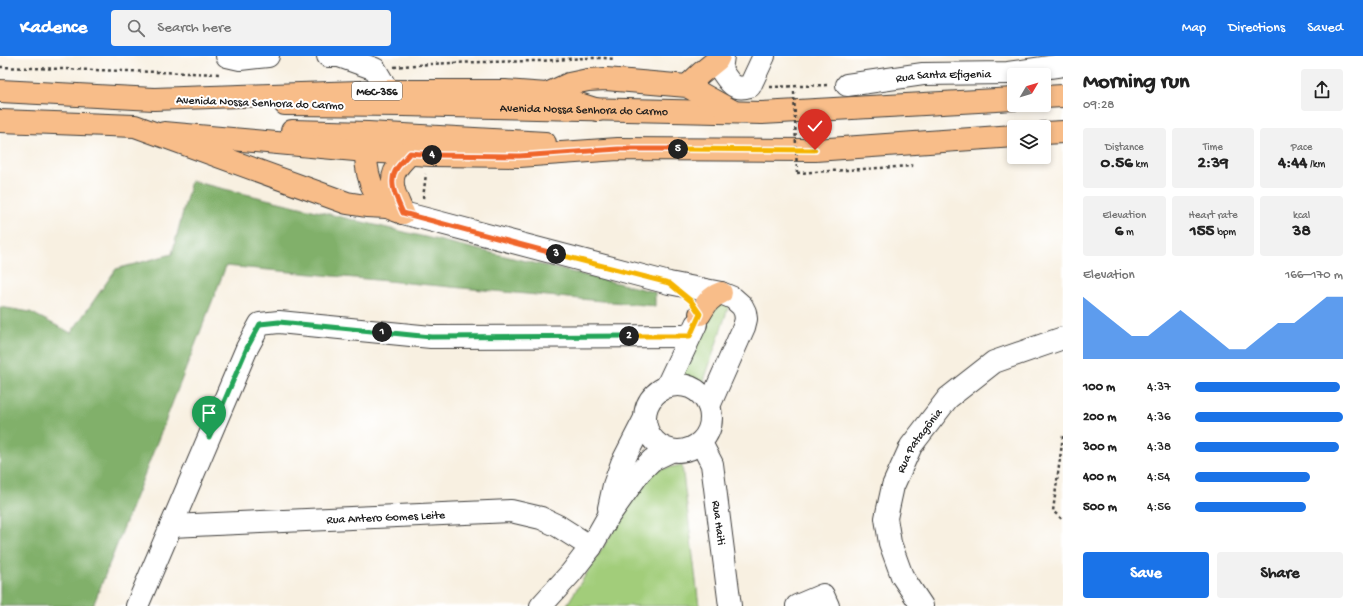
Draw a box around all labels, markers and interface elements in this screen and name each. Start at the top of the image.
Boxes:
search box [111,10,391,46]
text: Kadence [20,17,87,40]
icon: search [125,17,147,39]
text: Search here [157,19,231,37]
text: Map [1182,20,1206,37]
text: Directions [1228,20,1285,37]
text: Saved [1307,20,1343,37]
street label: Rua Santa Efigenia [895,68,991,87]
north arrow [1007,68,1051,112]
map controls [1007,68,1051,164]
button: share [1301,69,1343,111]
text: Morning run [1083,70,1189,96]
road number: MGC-356 [352,82,402,100]
street label: Avenida Nossa Senhora do Carmo [176,94,344,114]
text: 09:28 [1083,98,1114,113]
street label: Avenida Nossa Senhora do Carmo [500,102,668,120]
pin [798,109,832,150]
icon: check [804,115,826,137]
button: layers [1007,120,1051,164]
pin: 5 [668,139,688,159]
text: Distance [1105,142,1144,154]
text: Time [1203,142,1223,154]
text: Pace [1291,142,1312,154]
text: 5 [675,143,681,155]
pin: 4 [422,145,442,165]
text: 4 [429,149,435,161]
text: 0.56 [1100,154,1133,174]
text: 2:39 [1197,154,1229,174]
text: 4:44 [1278,154,1307,174]
text: km [1133,159,1148,171]
text: /km [1307,159,1325,171]
text: Elevation [1102,210,1146,222]
text: Heart rate [1188,210,1238,222]
text: kcal [1293,210,1310,222]
text: 6 [1115,222,1123,242]
text: 155 [1190,222,1215,242]
text: 38 [1293,222,1311,242]
text: m [1123,227,1134,239]
text: bpm [1215,227,1236,239]
pin: 3 [546,244,566,264]
text: 3 [553,248,559,260]
text: Elevation [1083,268,1135,283]
text: 166–170 m [1285,268,1343,283]
pin: 1 [372,322,392,342]
text: 1 [380,326,384,338]
pin: 2 [619,326,639,346]
text: 2 [626,330,632,342]
text: 100 m [1083,380,1115,395]
text: 4:37 [1147,380,1171,395]
pin [192,396,226,437]
icon: arrive [198,402,220,424]
street label: Rua Patagônia [895,406,946,475]
text: 200 m [1083,410,1116,425]
text: 4:36 [1147,410,1171,425]
text: 300 m [1083,440,1117,455]
text: 4:38 [1147,440,1171,455]
text: 400 m [1083,470,1116,485]
text: 4:54 [1147,470,1170,485]
street label: Rua Haiti [708,500,727,547]
text: 500 m [1083,500,1117,515]
text: 4:56 [1147,500,1171,515]
street label: Rua Antero Gomes Leite [326,509,446,528]
button: Save [1083,552,1209,598]
button: Share [1217,552,1343,598]

